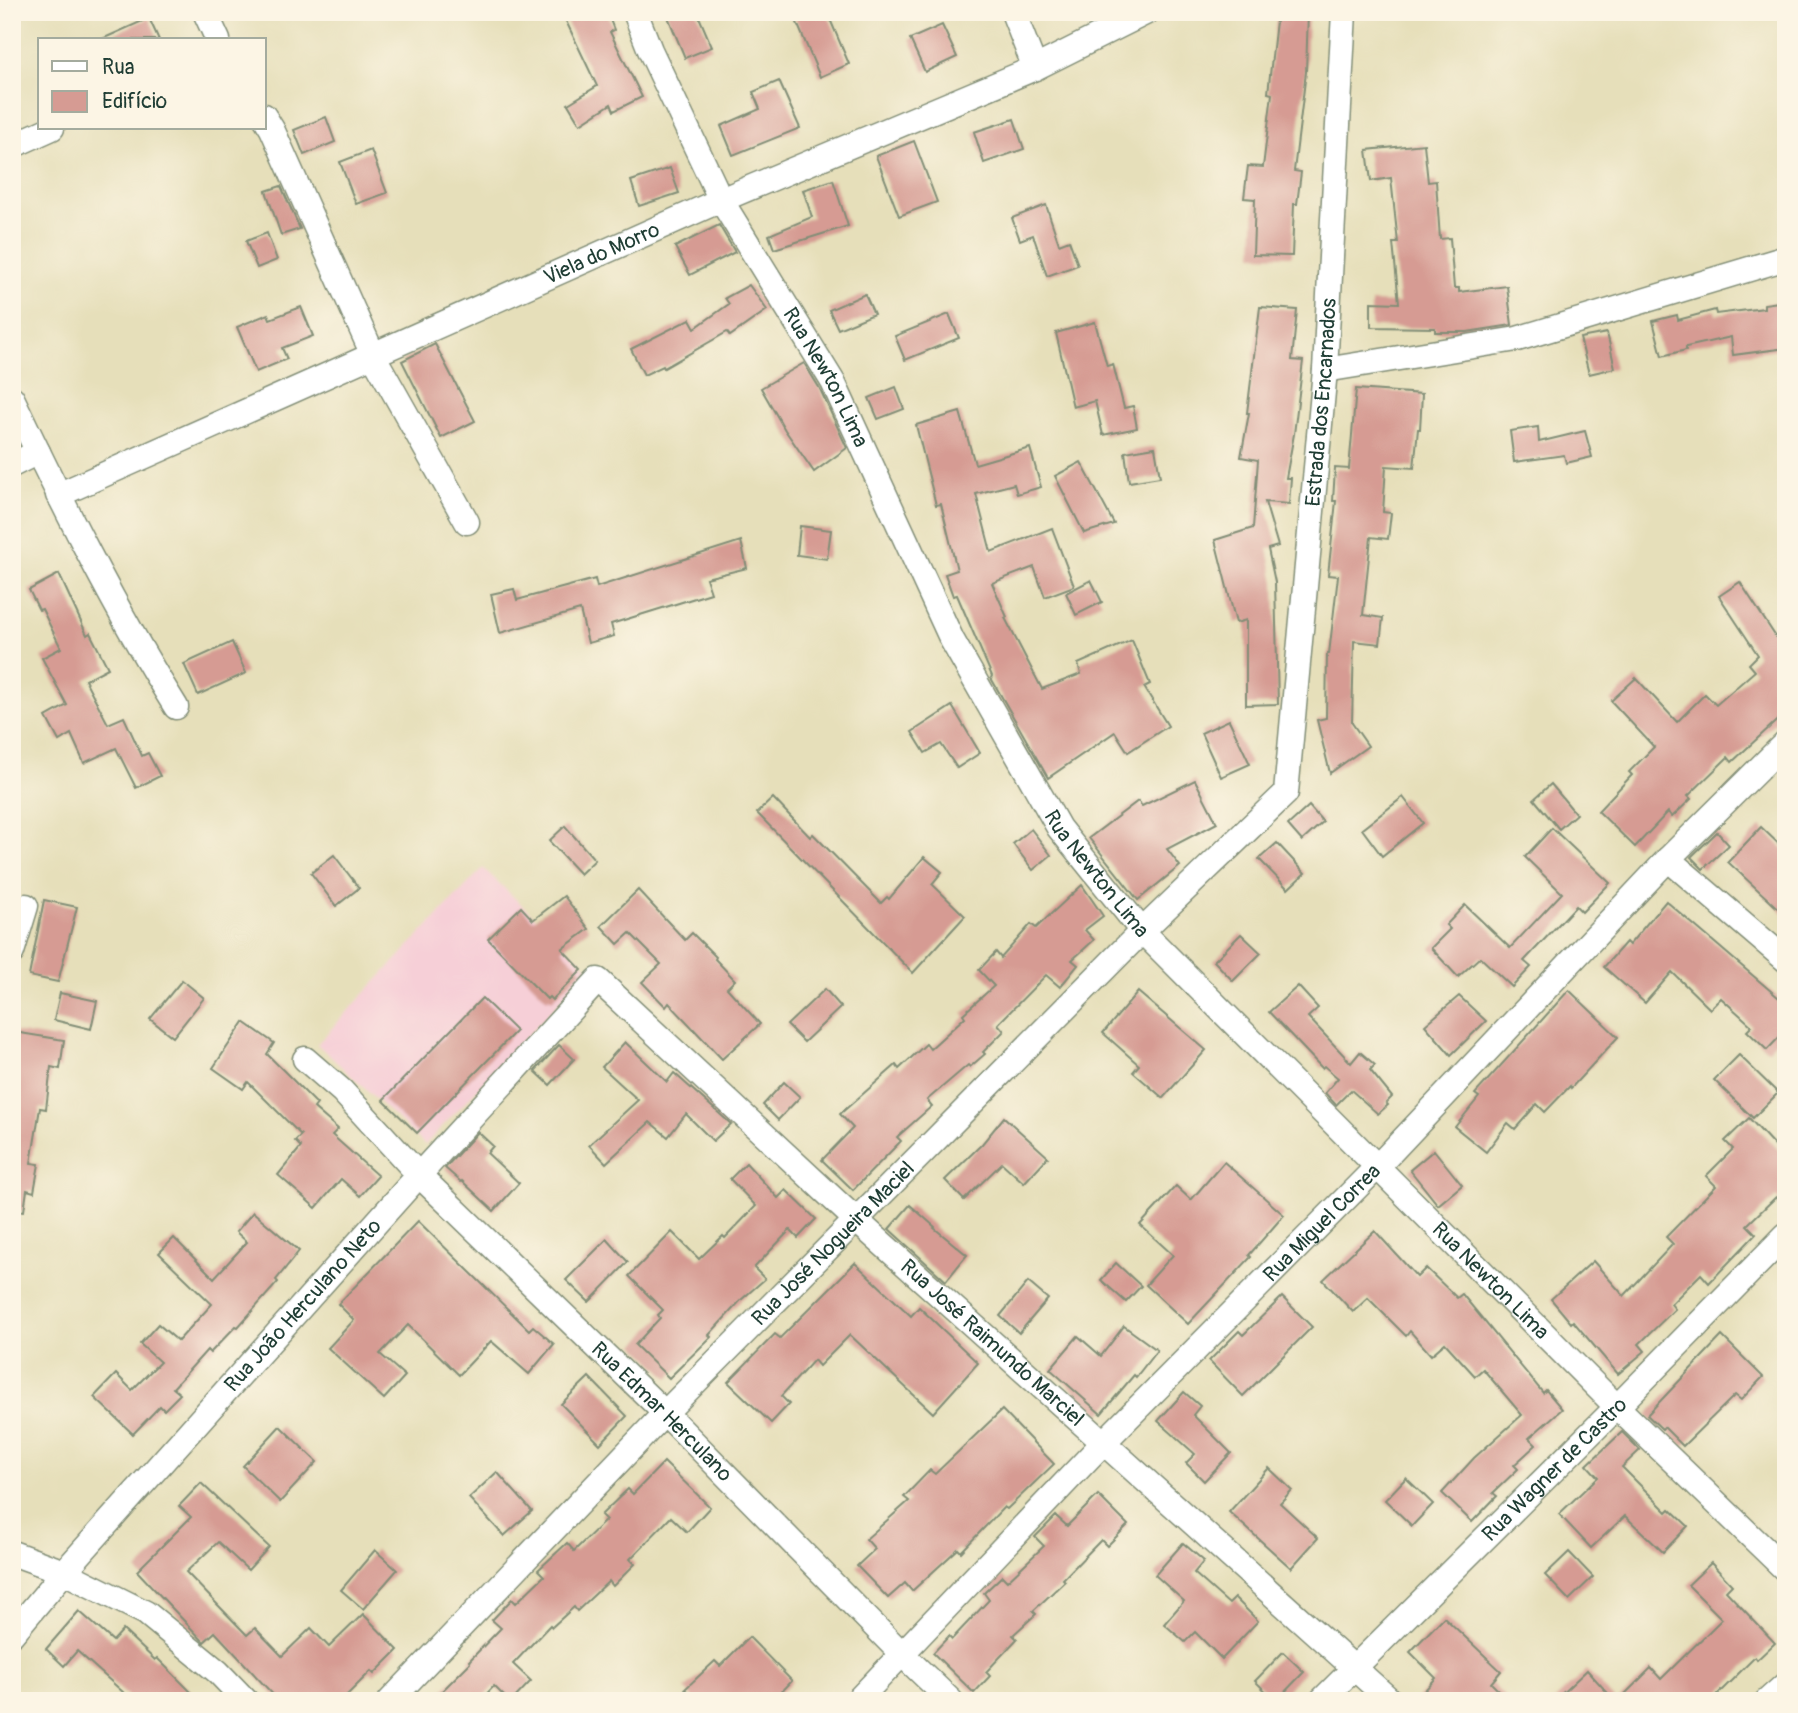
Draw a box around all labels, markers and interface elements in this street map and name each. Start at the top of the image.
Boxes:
legend [38,38,266,130]
text: Rua [102,54,135,81]
text: Edifício [102,88,167,115]
street label: Viela do Morro [540,216,664,291]
street label: Estrada dos Encarnados [1299,297,1343,508]
street label: Rua Newton Lima [776,303,874,452]
street label: Rua Newton Lima [1038,805,1155,943]
street label: Rua José Nogueira Maciel [746,1156,921,1332]
street label: Rua Miguel Correa [1258,1158,1387,1288]
street label: Rua João Herculano Neto [219,1213,388,1398]
street label: Rua Newton Lima [1426,1216,1555,1345]
street label: Rua José Raimundo Marciel [895,1253,1090,1433]
street label: Rua Edmar Herculano [585,1336,738,1488]
street label: Rua Wagner de Castro [1476,1392,1633,1547]

